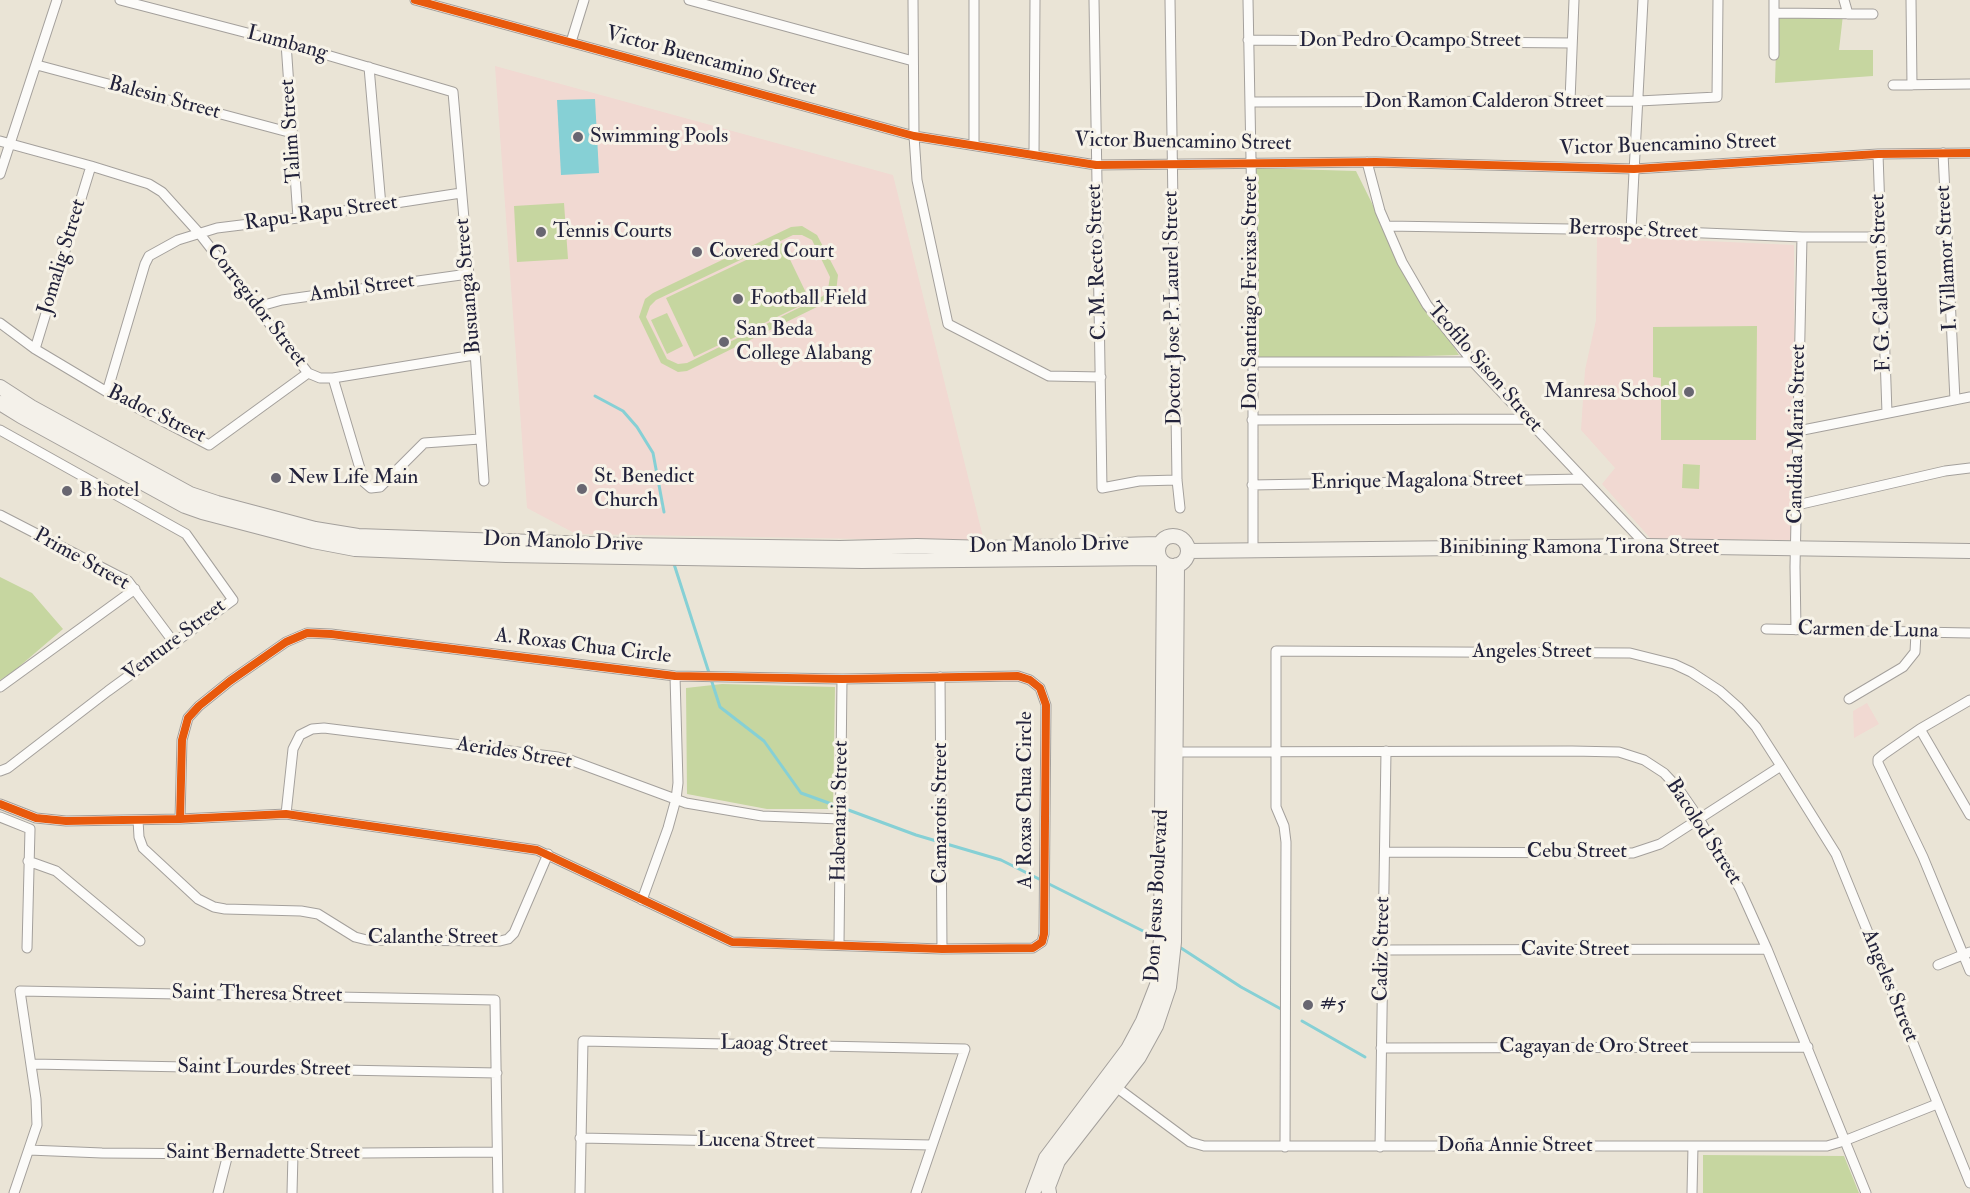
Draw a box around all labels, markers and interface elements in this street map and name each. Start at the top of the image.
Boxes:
street label: Lumbang [244,21,330,67]
street label: Victor Buencamino Street [603,22,819,102]
street label: Don Pedro Ocampo Street [1299,28,1521,54]
street label: Balesin Street [105,72,223,126]
street label: Talim Street [276,78,308,184]
street label: Don Ramon Calderon Street [1364,89,1604,115]
place label: Swimming Pools [590,124,728,150]
street label: Victor Buencamino Street [1074,129,1292,157]
marker: Swimming Pools [571,130,585,144]
street label: Victor Buencamino Street [1559,130,1777,162]
street label: Don Santiago Freixas Street [1238,176,1264,410]
street label: C. M. Recto Street [1083,183,1113,341]
street label: I. Villamor Street [1932,184,1964,332]
street label: Doctor Jose P. Laurel Street [1159,190,1189,426]
street label: Rapu-Rapu Street [243,191,399,237]
street label: F. G. Calderon Street [1866,193,1898,373]
street label: Jomalig Street [33,196,93,318]
street label: Berrospe Street [1568,216,1698,246]
street label: Busuanga Street [451,217,487,355]
place label: Tennis Courts [553,219,672,245]
marker: Tennis Courts [534,225,548,239]
place label: Covered Court [709,239,834,265]
street label: Corregidor Street [200,240,312,372]
marker: Covered Court [690,245,704,259]
street label: Ambil Street [308,269,416,309]
place label: Football Field [750,286,867,312]
marker: Football Field [731,292,745,306]
street label: Teofilo Sison Street [1421,298,1547,438]
place label: San Beda College Alabang [736,317,872,367]
marker: San Beda College Alabang [717,335,731,349]
street label: Candida Maria Street [1784,344,1812,524]
place label: Manresa School [1544,379,1677,405]
street label: Badoc Street [103,380,209,450]
marker: Manresa School [1682,385,1696,399]
place label: St. Benedict Church [594,464,694,514]
place label: New Life Main [288,465,418,491]
street label: Enrique Magalona Street [1311,468,1523,496]
marker: New Life Main [269,471,283,485]
place label: B hotel [79,478,139,504]
marker: St. Benedict Church [575,482,589,496]
marker: B hotel [60,484,74,498]
street label: Prime Street [29,523,133,597]
street label: Don Manolo Drive [483,528,643,558]
street label: Don Manolo Drive [969,532,1129,560]
street label: Binibining Ramona Tirona Street [1439,535,1719,561]
street label: Venture Street [119,594,231,688]
street label: Carmen de Luna [1797,617,1939,645]
street label: A. Roxas Chua Circle [493,624,673,670]
street label: Angeles Street [1472,639,1592,665]
street label: A. Roxas Chua Circle [1013,711,1039,889]
street label: Aerides Street [454,732,574,776]
street label: Habenaria Street [827,740,855,882]
street label: Camarotis Street [928,742,954,884]
street label: Bacolod Street [1659,774,1747,890]
street label: Don Jesus Boulevard [1141,809,1175,983]
street label: Cebu Street [1527,839,1627,865]
street label: Cadiz Street [1369,896,1397,1002]
street label: Calanthe Street [368,925,498,951]
street label: Angeles Street [1855,926,1923,1046]
street label: Cavite Street [1521,937,1629,963]
street label: Saint Theresa Street [171,981,343,1009]
place label: #5 [1320,992,1346,1018]
marker: #5 [1301,998,1315,1012]
street label: Laoag Street [720,1031,828,1059]
street label: Cagayan de Oro Street [1499,1034,1689,1060]
street label: Saint Lourdes Street [177,1055,351,1083]
street label: Lucena Street [697,1128,815,1156]
street label: Doña Annie Street [1437,1133,1593,1159]
street label: Saint Bernadette Street [166,1140,360,1166]

